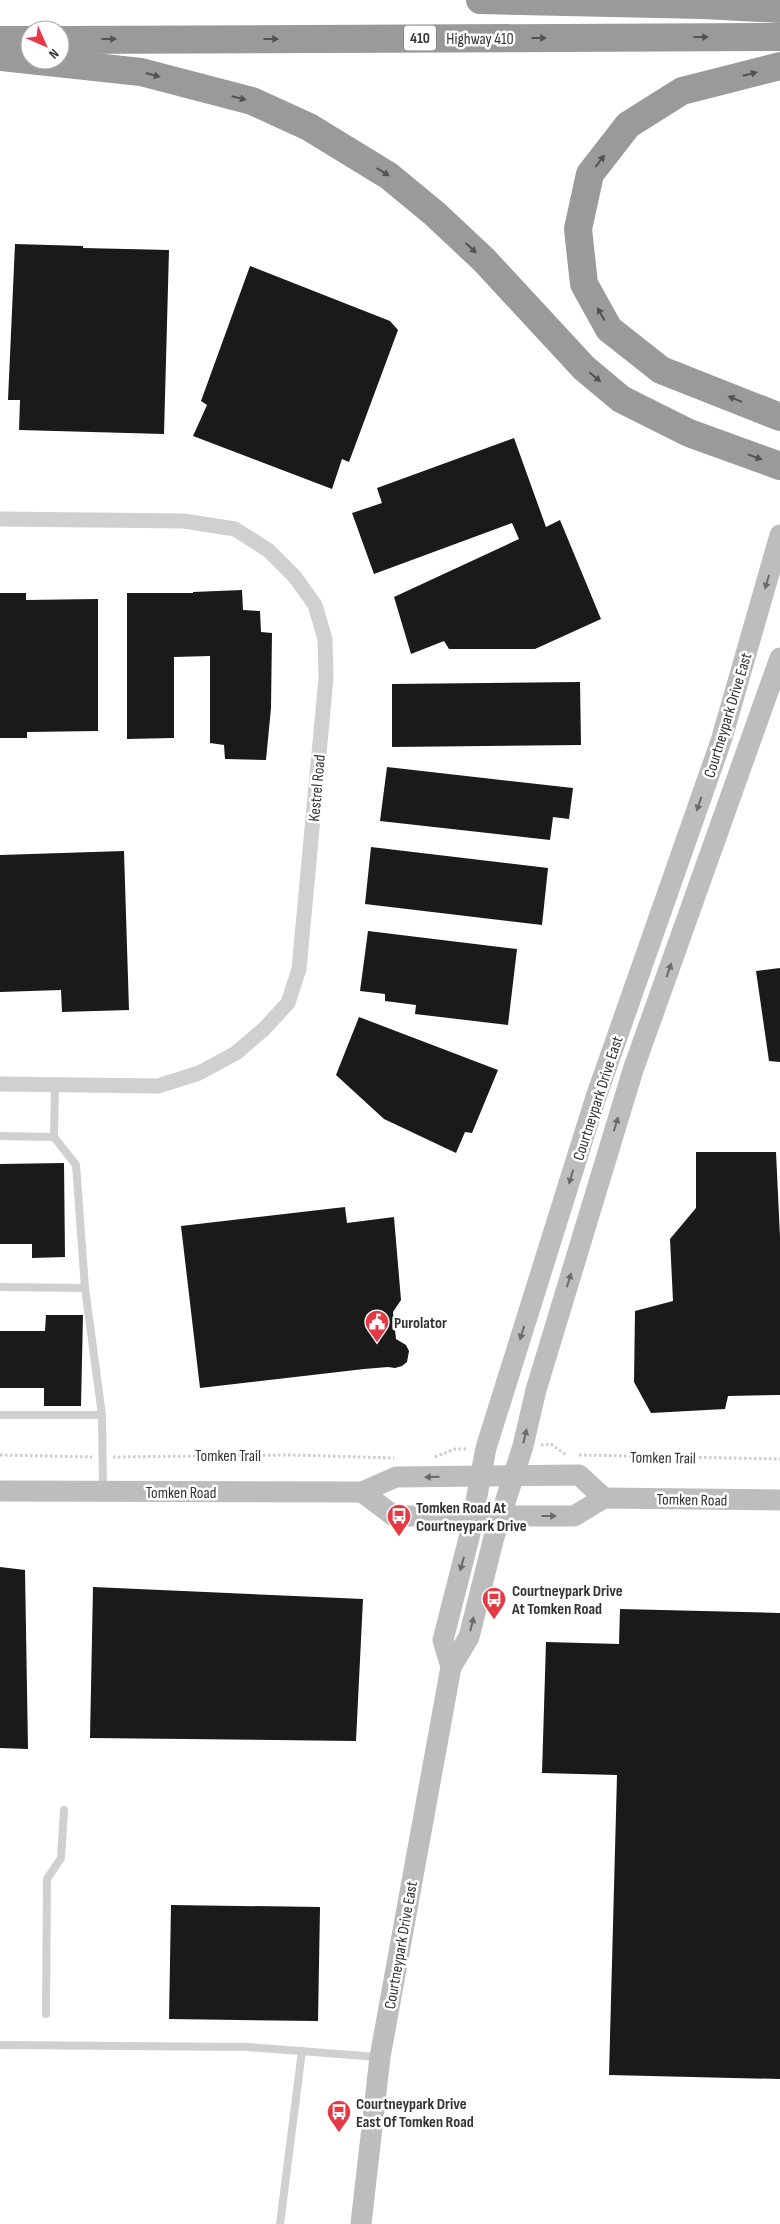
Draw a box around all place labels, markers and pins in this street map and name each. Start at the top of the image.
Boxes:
public building icon: Purolator [364,1309,390,1343]
place label: Purolator [394,1314,447,1333]
place label: Tomken Road At Courtneypark Drive [416,1499,527,1536]
bus stop icon: Tomken Road At Courtneypark Drive [386,1503,412,1537]
place label: Courtneypark Drive At Tomken Road [511,1582,623,1619]
bus stop icon: Courtneypark Drive At Tomken Road [481,1586,507,1620]
place label: Courtneypark Drive East Of Tomken Road [356,2095,474,2132]
bus stop icon: Courtneypark Drive East Of Tomken Road [326,2099,352,2133]

